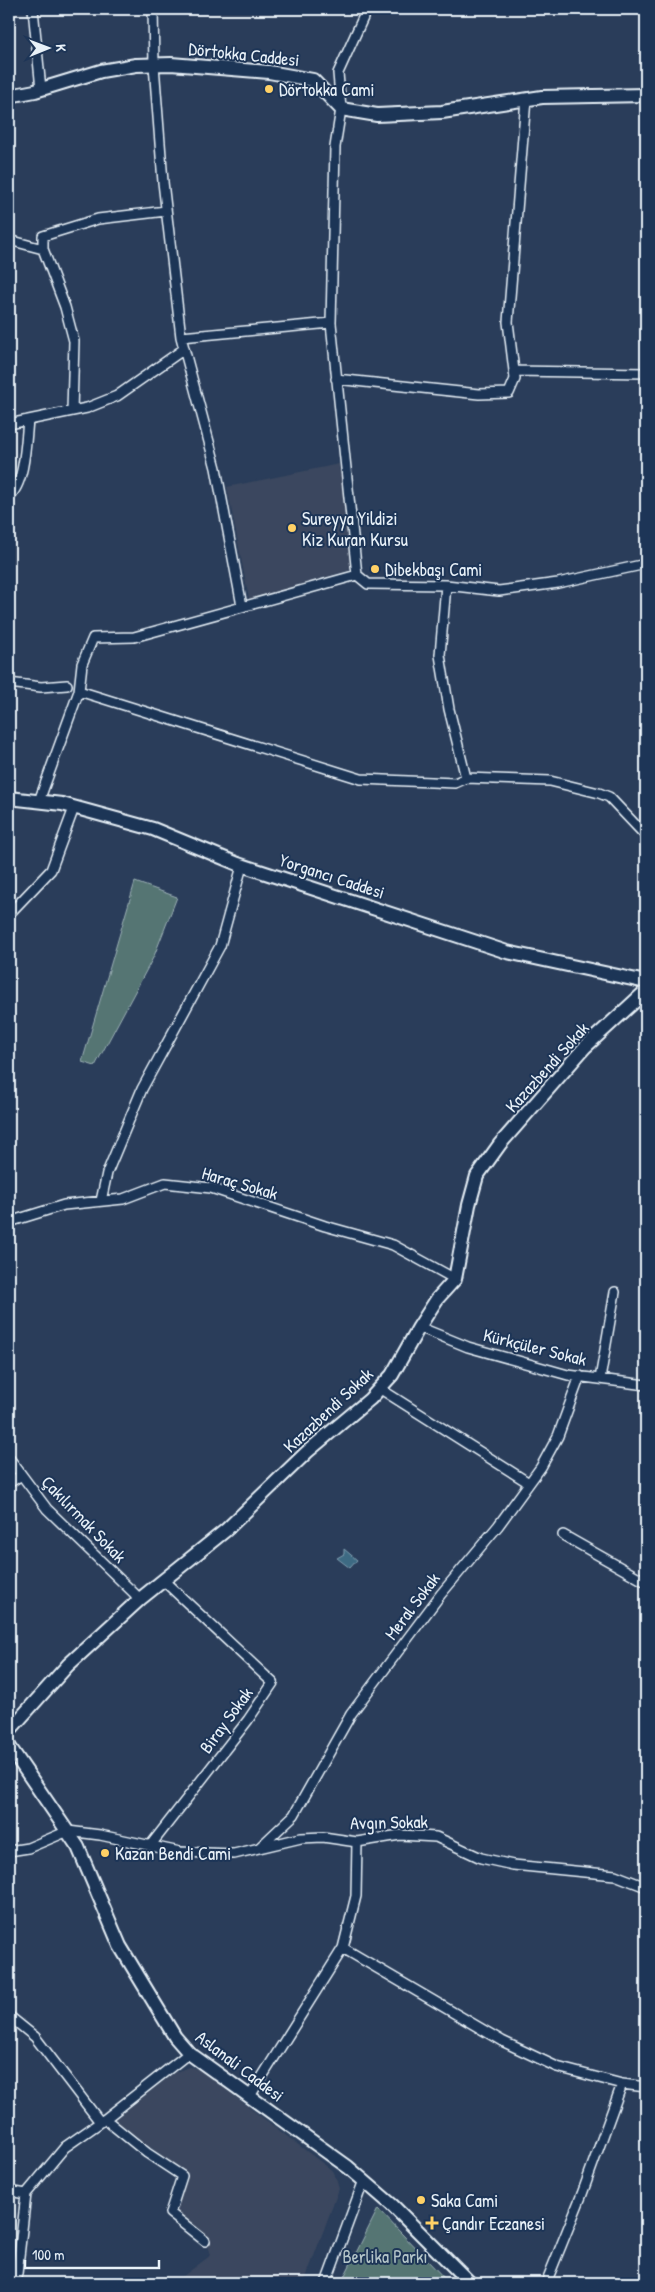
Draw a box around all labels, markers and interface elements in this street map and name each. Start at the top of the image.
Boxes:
north arrow [22,22,72,72]
street label: Dörtokka Caddesi [187,36,301,72]
text: K [52,44,71,52]
place label: Dörtokka Cami [279,77,375,102]
marker: Dörtokka Cami [263,83,275,95]
place label: Sureyya Yildizi Kiz Kuran Kursu [302,506,408,552]
marker: Sureyya Yildizi Kiz Kuran Kursu [286,522,298,534]
place label: Dibekbaşı Cami [385,557,482,582]
marker: Dibekbaşı Cami [369,563,381,575]
street label: Yorgancı Caddesi [276,847,388,905]
street label: Kazazbendi Sokak [499,1016,595,1118]
street label: Haraç Sokak [199,1160,281,1206]
street label: Kürkçüler Sokak [481,1322,590,1372]
street label: Kazazbendi Sokak [278,1362,379,1458]
street label: Çakılırmak Sokak [36,1470,132,1569]
street label: Meral Sokak [378,1567,446,1645]
street label: Biray Sokak [193,1681,259,1758]
street label: Avgın Sokak [350,1809,429,1835]
place label: Kazan Bendi Cami [115,1841,231,1866]
marker: Kazan Bendi Cami [99,1847,111,1859]
street label: Aslanali Caddesi [191,2024,289,2108]
place label: Saka Cami [431,2188,498,2213]
marker: Saka Cami [415,2194,427,2206]
place label: Çandır Eczanesi [442,2211,545,2236]
marker: Çandır Eczanesi [426,2217,438,2229]
scale bar [25,2237,159,2269]
text: 100 m [32,2244,65,2265]
park label: Berlika Parkı [343,2244,427,2269]

